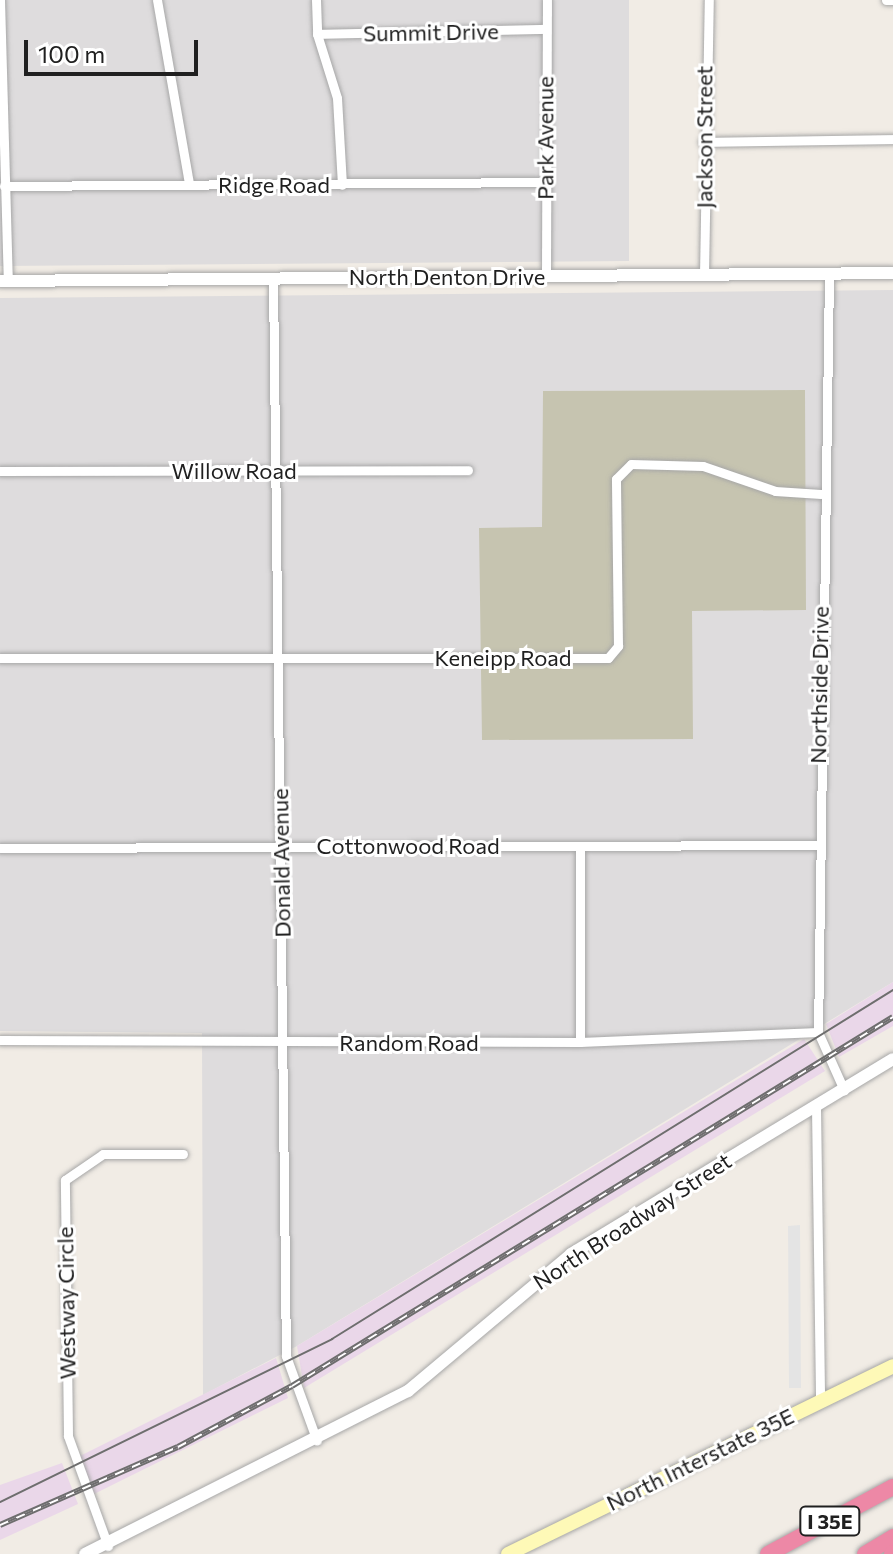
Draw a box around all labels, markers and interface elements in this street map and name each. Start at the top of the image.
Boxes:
street label: Summit Drive [363,18,499,46]
scale bar [28,24,202,74]
text: 100 m [38,39,105,68]
street label: Jackson Street [691,66,717,208]
street label: Park Avenue [532,76,558,200]
street label: Ridge Road [218,172,330,198]
street label: North Denton Drive [349,264,545,290]
street label: Willow Road [171,458,297,484]
street label: Northside Drive [804,606,834,764]
street label: Keneipp Road [434,645,572,671]
street label: Donald Avenue [266,788,296,938]
street label: Cottonwood Road [316,833,500,859]
street label: Random Road [339,1030,479,1056]
street label: North Broadway Street [528,1147,736,1295]
street label: Westway Circle [51,1226,81,1380]
street label: North Interstate 35E [602,1402,798,1516]
road number: I 35E [798,1505,862,1537]

